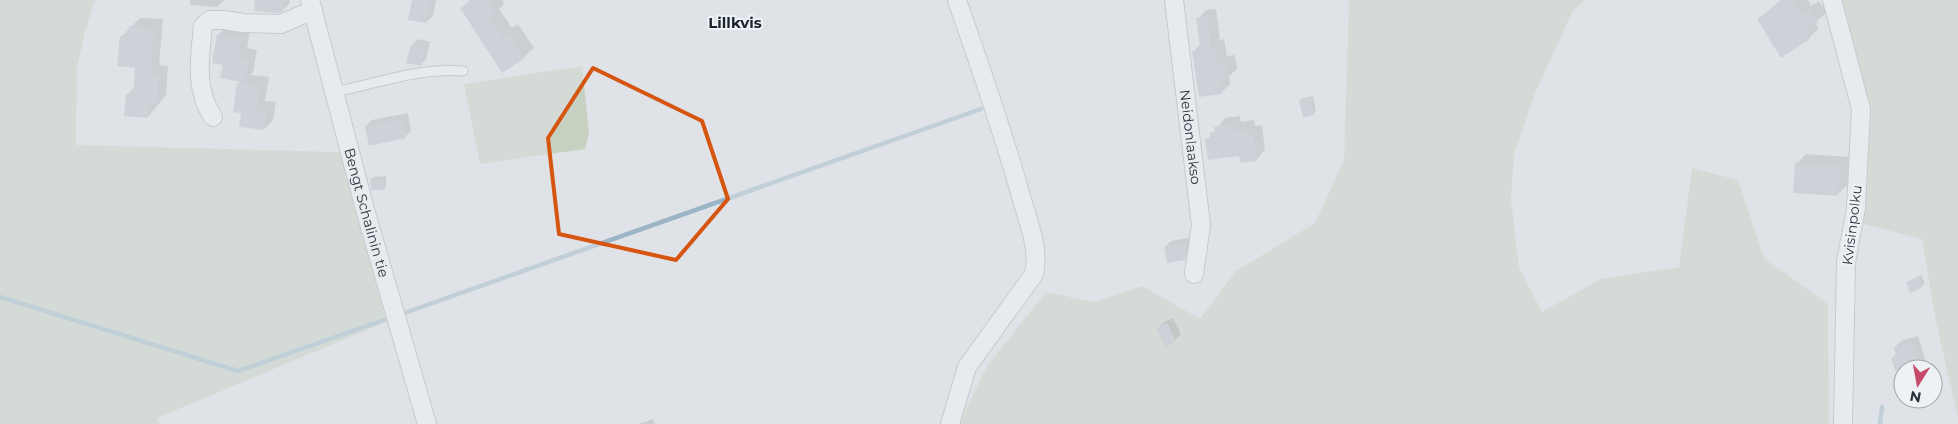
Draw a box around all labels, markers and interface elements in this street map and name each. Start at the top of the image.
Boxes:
district label: Lillkvis [708,13,762,32]
street label: Neidonlaakso [1176,89,1205,186]
street label: Bengt Schalinin tie [340,146,393,279]
street label: Kvisinpolku [1838,184,1866,266]
north arrow [1893,359,1943,409]
text: N [1908,387,1923,407]

